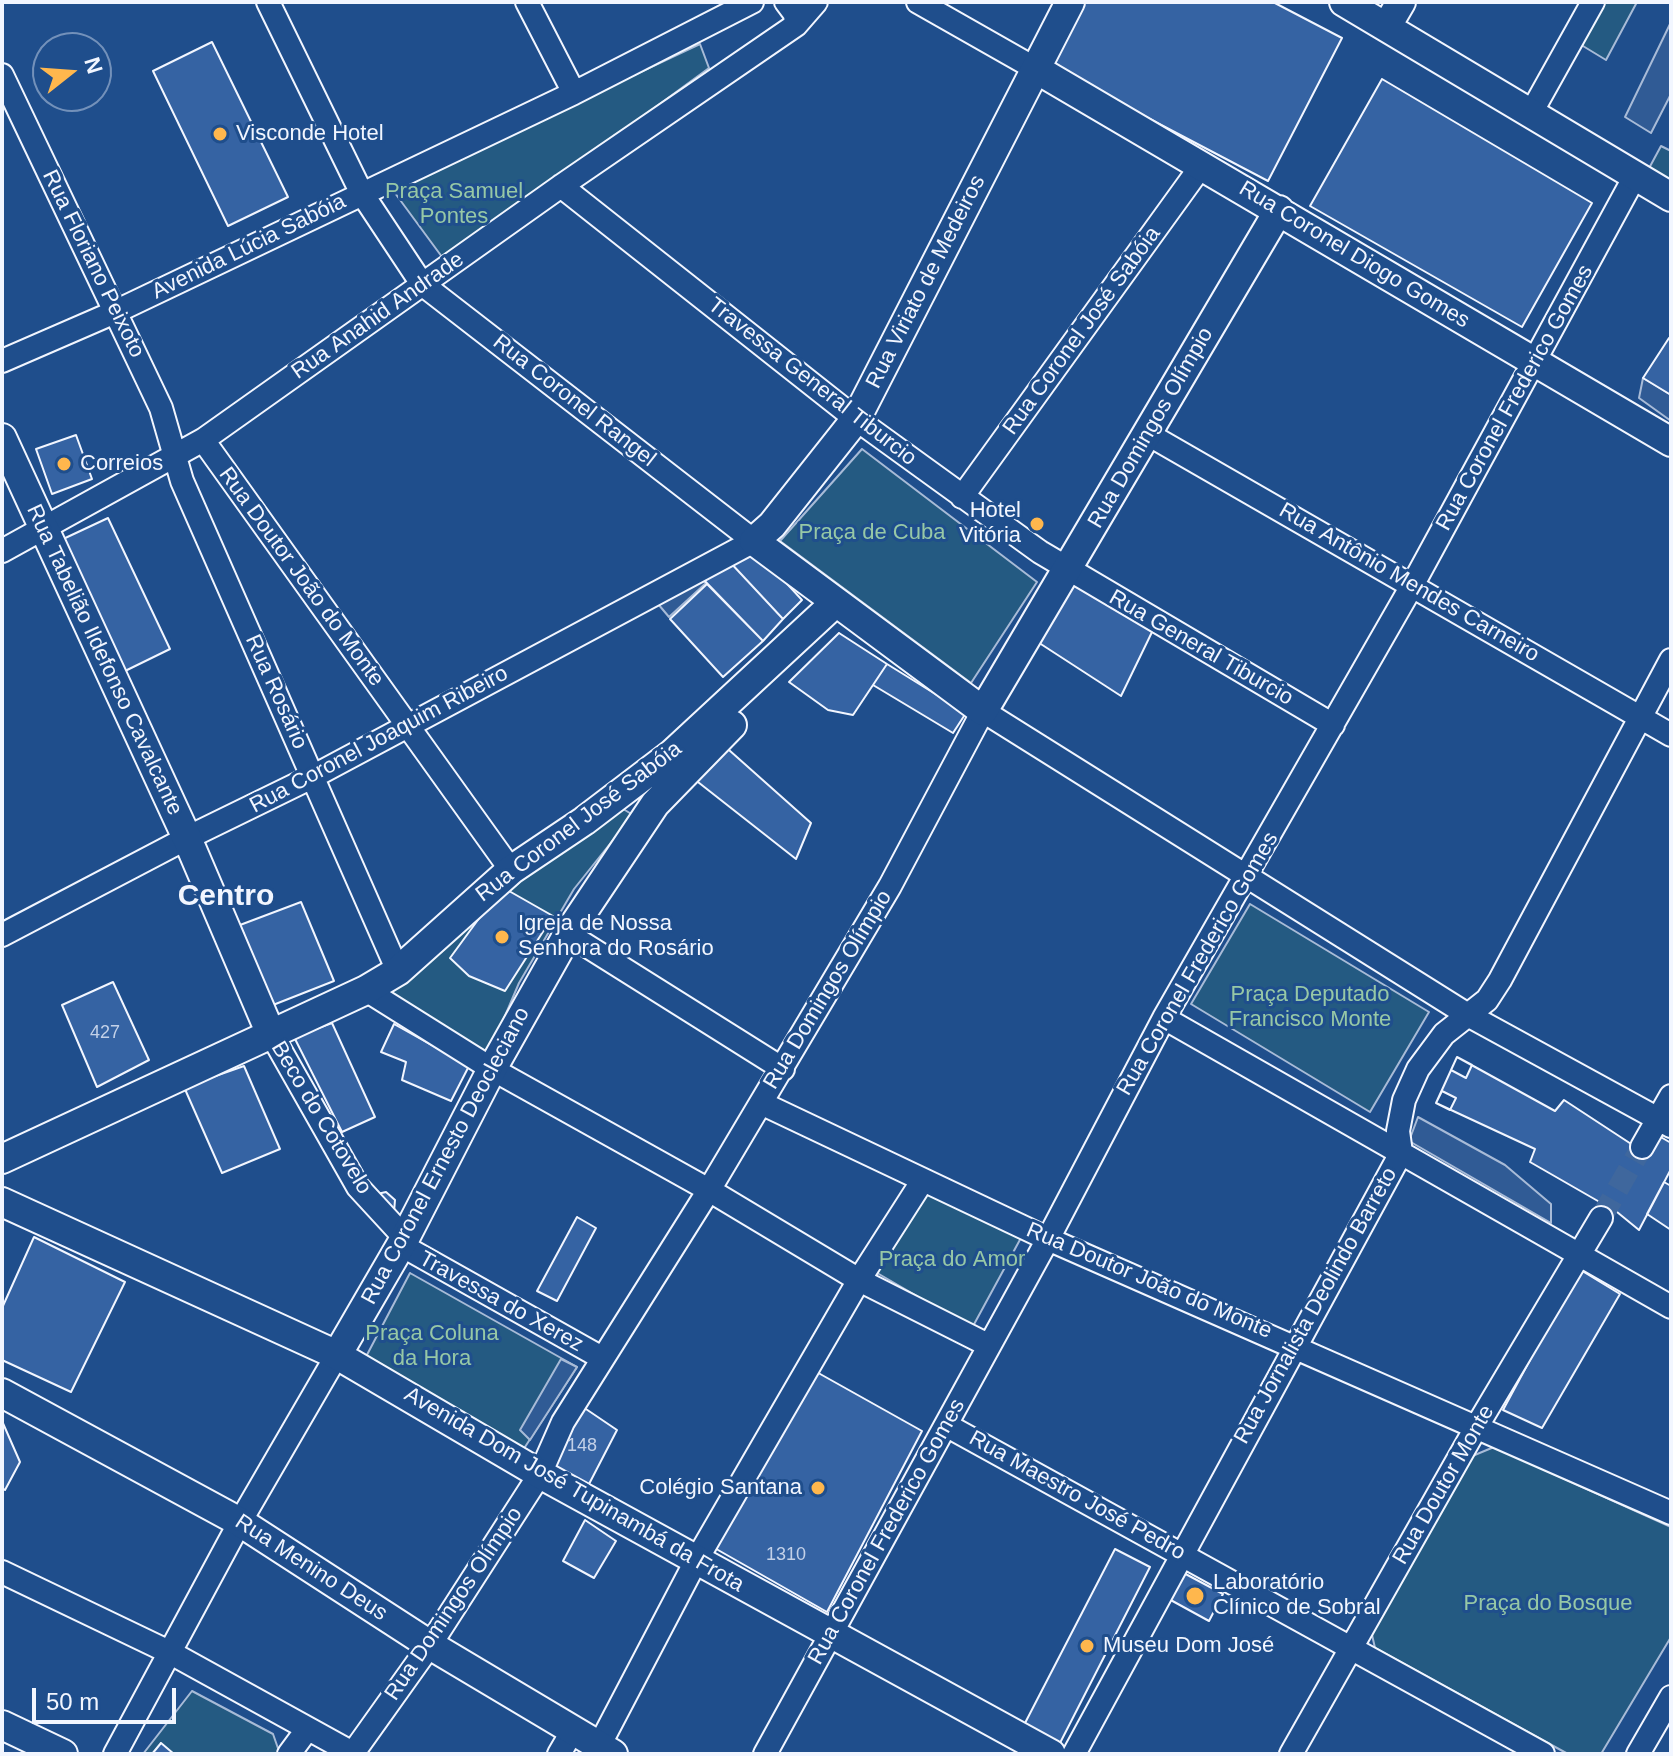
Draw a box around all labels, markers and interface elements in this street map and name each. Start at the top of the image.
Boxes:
north arrow [32,32,112,112]
text: N [79,54,108,77]
place label: Visconde Hotel [236,121,384,147]
marker: Visconde Hotel [211,125,229,143]
street label: Rua Floriano Peixoto [36,166,150,362]
street label: Rua Viriato de Medeiros [861,171,991,393]
street label: Rua Coronel Diogo Gomes [1234,176,1474,334]
park label: Praça Samuel Pontes [385,179,523,230]
street label: Avenida Lúcia Sabóia [148,189,350,305]
street label: Rua Coronel José Sabóia [998,222,1166,440]
street label: Rua Anahid Andrade [287,247,469,385]
street label: Rua Coronel Frederico Gomes [1431,261,1599,535]
street label: Travessa General Tiburcio [702,292,922,472]
street label: Rua Domingos Olímpio [1083,323,1219,533]
street label: Rua Coronel Rangel [487,329,661,473]
place label: Correios [80,451,163,477]
marker: Correios [55,455,73,473]
street label: Rua Doutor João do Monte [213,462,389,692]
place label: Hotel Vitória [959,498,1021,550]
street label: Rua Antônio Mendes Carneiro [1274,498,1544,668]
street label: Rua Tabelião Ildefonso Cavalcante [20,500,188,820]
marker: Hotel Vitória [1028,515,1046,533]
park label: Praça de Cuba [799,520,945,546]
street label: Rua General Tiburcio [1104,584,1298,712]
street label: Rua Rosário [239,631,313,753]
street label: Rua Coronel Joaquim Ribeiro [245,661,513,819]
street label: Rua Coronel José Sabóia [471,736,687,908]
street label: Rua Coronel Frederico Gomes [1112,828,1284,1100]
district label: Centro [178,879,274,915]
street label: Rua Domingos Olímpio [758,886,898,1094]
place label: Igreja de Nossa Senhora do Rosário [518,911,714,962]
marker: Igreja de Nossa Senhora do Rosário [493,928,511,946]
park label: Praça Deputado Francisco Monte [1229,982,1391,1034]
street label: Rua Coronel Ernesto Deocleciano [356,1003,536,1309]
house number: 427 [90,1022,120,1044]
street label: Beco do Cotovelo [265,1037,377,1199]
street label: Rua Jornalista Deolindo Barreto [1229,1163,1403,1449]
street label: Rua Doutor João do Monte [1022,1217,1276,1345]
street label: Travessa do Xerez [414,1246,588,1358]
park label: Praça do Amor [879,1247,1025,1273]
park label: Praça Coluna da Hora [365,1321,499,1372]
street label: Avenida Dom José Tupinambá da Frota [400,1382,748,1598]
street label: Rua Coronel Frederico Gomes [803,1395,971,1669]
street label: Rua Doutor Monte [1388,1401,1500,1569]
street label: Rua Maestro José Pedro [964,1425,1190,1567]
house number: 148 [567,1435,597,1457]
place label: Colégio Santana [639,1475,802,1501]
marker: Colégio Santana [809,1479,827,1497]
street label: Rua Domingos Olímpio [379,1502,529,1706]
street label: Rua Menino Deus [230,1509,392,1627]
house number: 1310 [766,1544,806,1566]
place label: Laboratório Clínico de Sobral [1213,1570,1381,1622]
marker: Laboratório Clínico de Sobral [1184,1585,1206,1607]
park label: Praça do Bosque [1464,1591,1632,1617]
place label: Museu Dom José [1103,1633,1274,1659]
marker: Museu Dom José [1078,1637,1096,1655]
scale bar [36,1672,180,1722]
text: 50 m [46,1688,99,1715]

